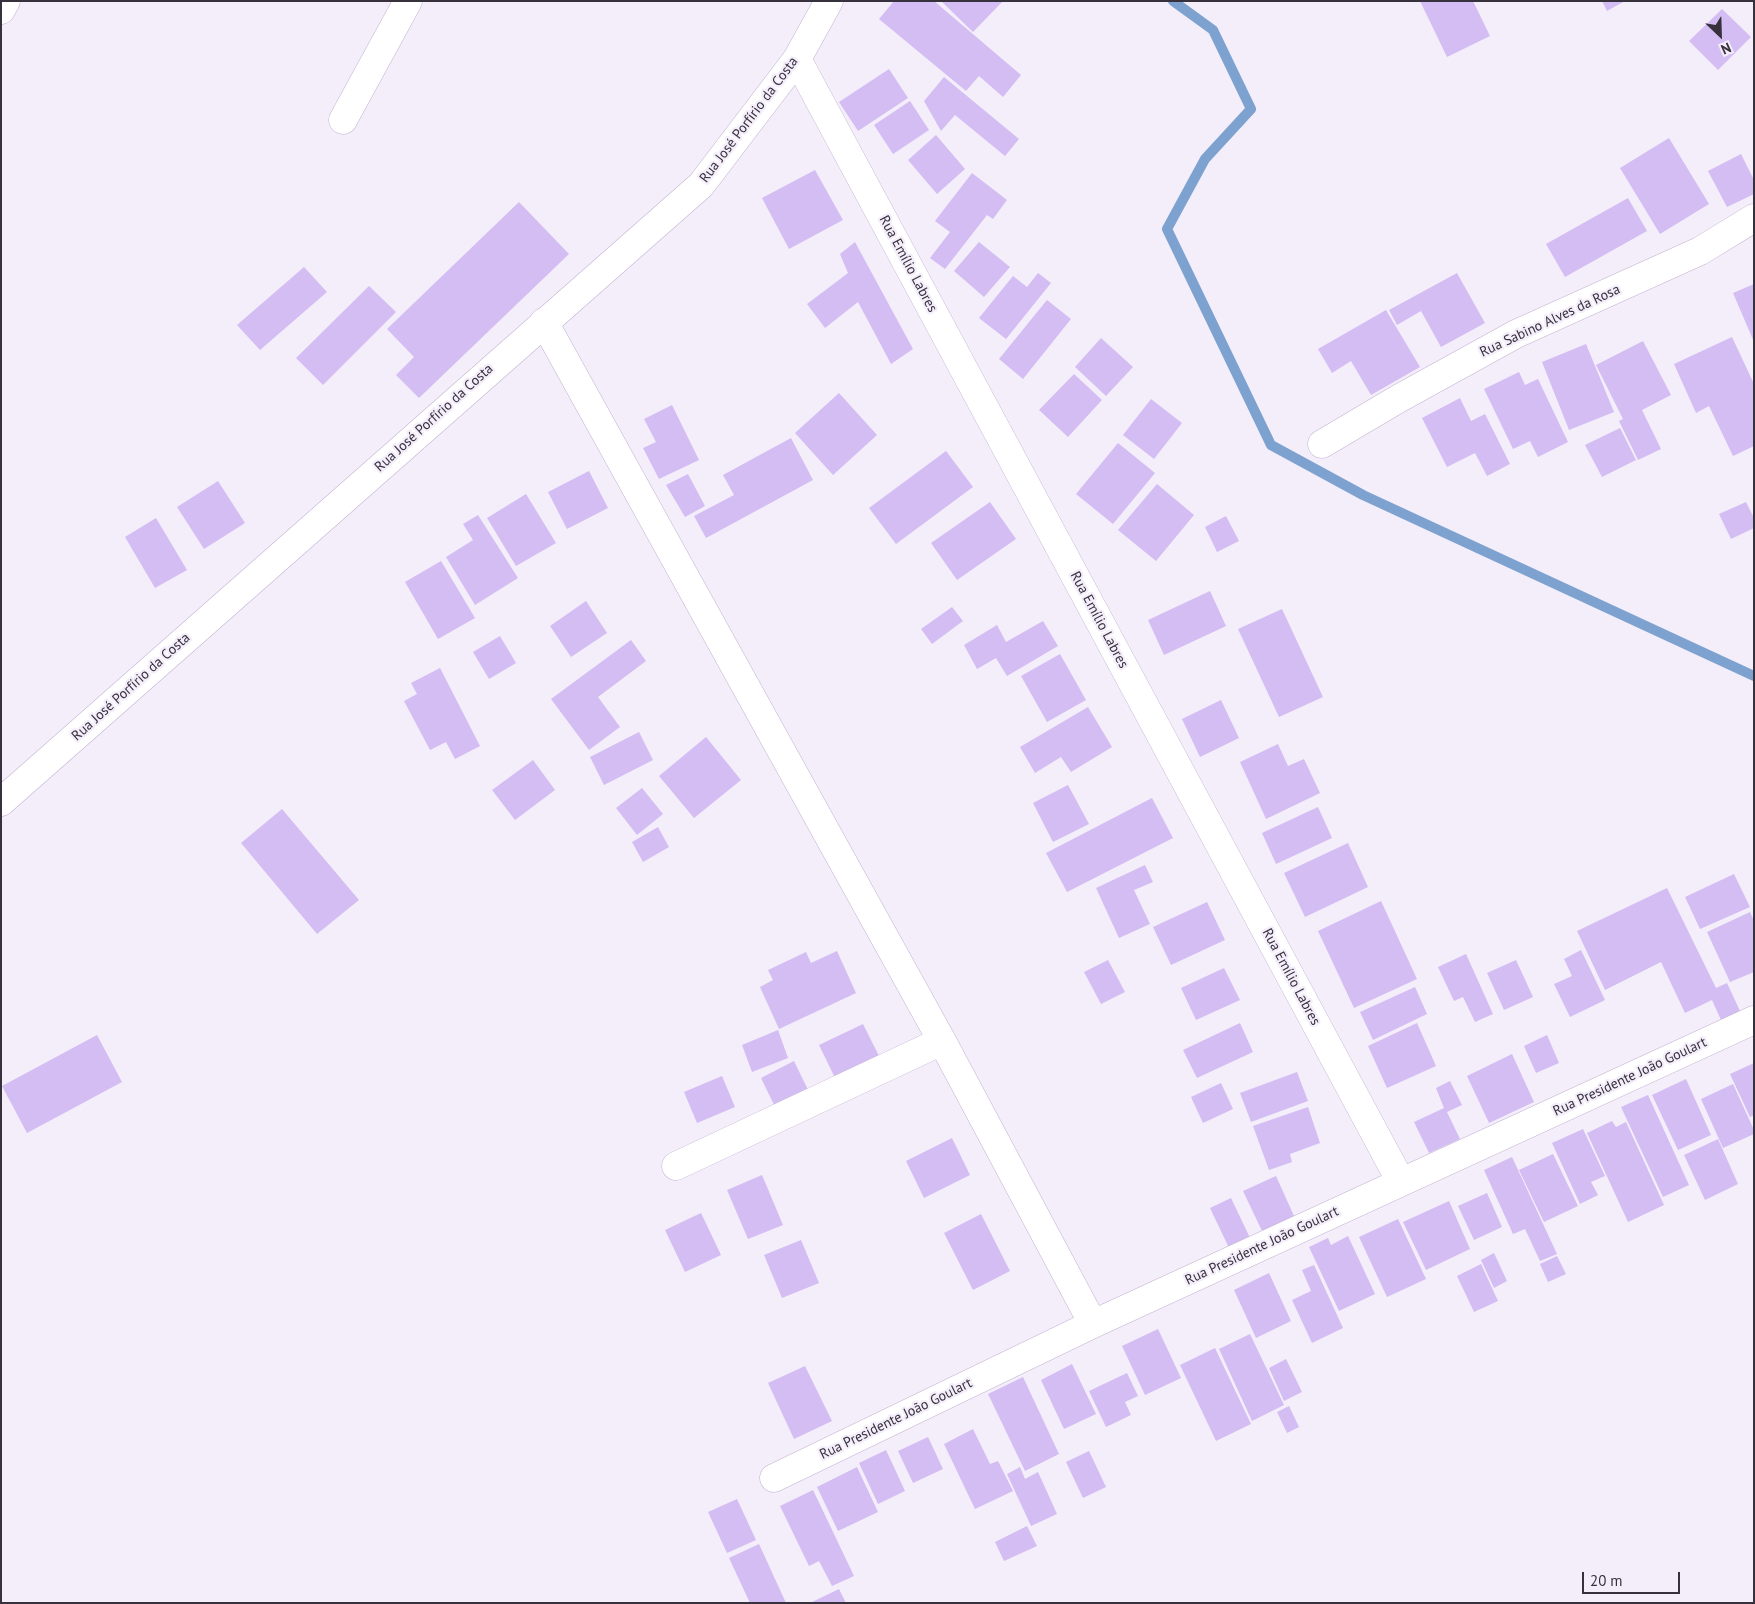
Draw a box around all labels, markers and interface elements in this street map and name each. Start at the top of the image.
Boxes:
north arrow [1695,10,1745,60]
text: N [1718,39,1734,59]
street label: Rua José Porfírio da Costa [696,54,802,186]
street label: Rua Emílio Labres [875,213,941,315]
street label: Rua Sabino Alves da Rosa [1477,281,1623,361]
street label: Rua José Porfírio da Costa [371,361,497,475]
street label: Rua Emílio Labres [1066,569,1132,671]
street label: Rua José Porfírio da Costa [68,630,194,744]
street label: Rua Emílio Labres [1258,926,1324,1028]
street label: Rua Presidente João Goulart [1551,1034,1709,1120]
street label: Rua Presidente João Goulart [1183,1203,1341,1289]
street label: Rua Presidente João Goulart [817,1375,975,1463]
scale bar [1585,1562,1682,1594]
text: 20 m [1590,1571,1623,1590]

